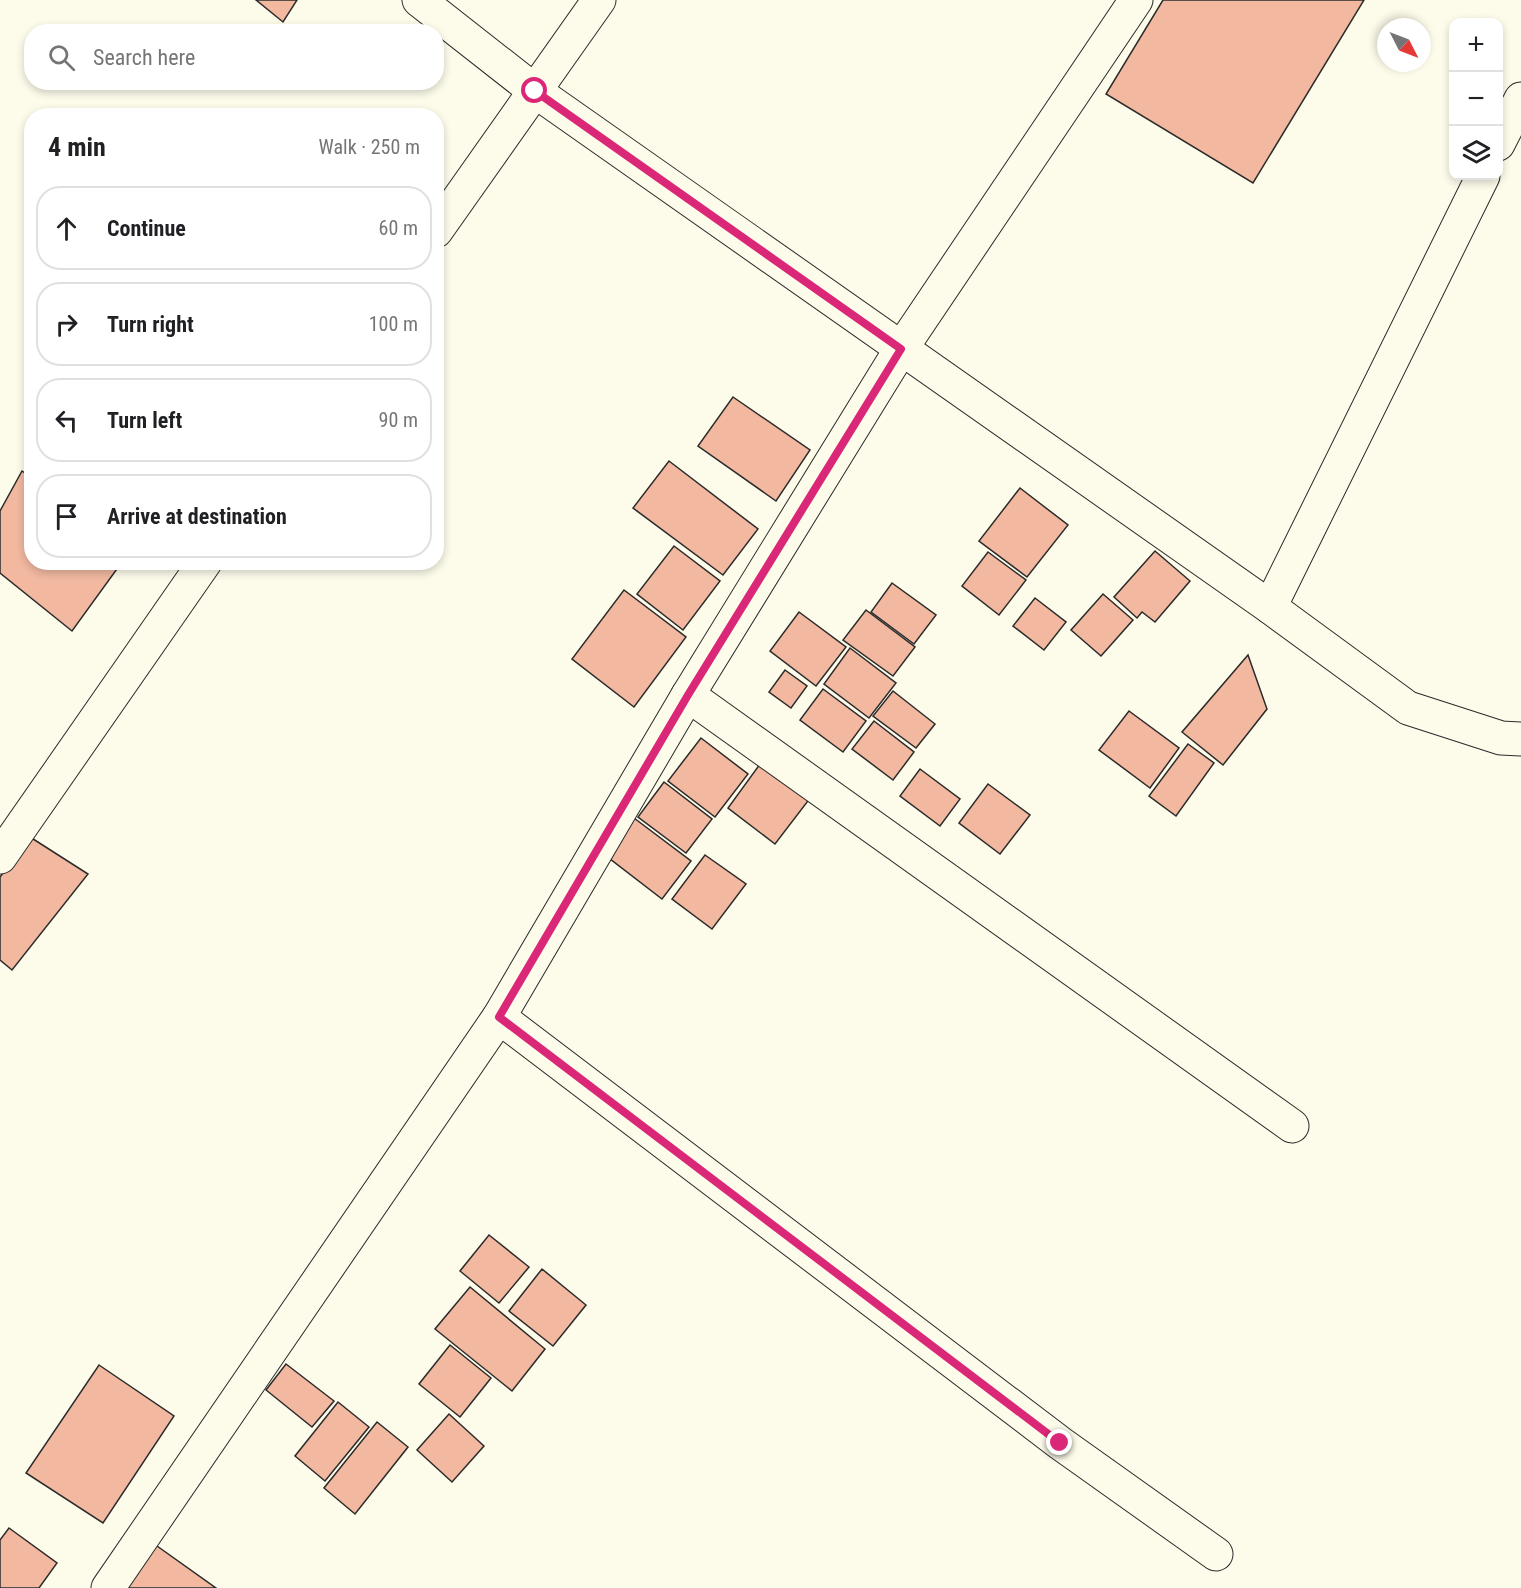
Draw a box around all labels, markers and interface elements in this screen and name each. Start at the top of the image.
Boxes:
north arrow [1377,18,1431,72]
map controls [1449,18,1503,180]
button: + [1449,18,1503,72]
search box [24,24,444,90]
icon: search [45,41,78,74]
text: Search here [93,45,195,70]
button: − [1449,72,1503,126]
route start [521,77,547,103]
button: layers [1449,126,1503,180]
text: 4 min [48,132,106,162]
text: Walk · 250 m [319,135,420,159]
icon: ahead [50,212,83,245]
text: Continue [107,216,186,241]
text: 60 m [379,216,418,240]
icon: right [50,308,83,341]
text: Turn right [107,312,194,337]
text: 100 m [369,312,418,336]
icon: left [50,404,83,437]
text: Turn left [107,408,182,433]
text: 90 m [379,408,418,432]
icon: arrive [50,500,83,533]
text: Arrive at destination [107,504,287,529]
route end [1046,1429,1072,1455]

